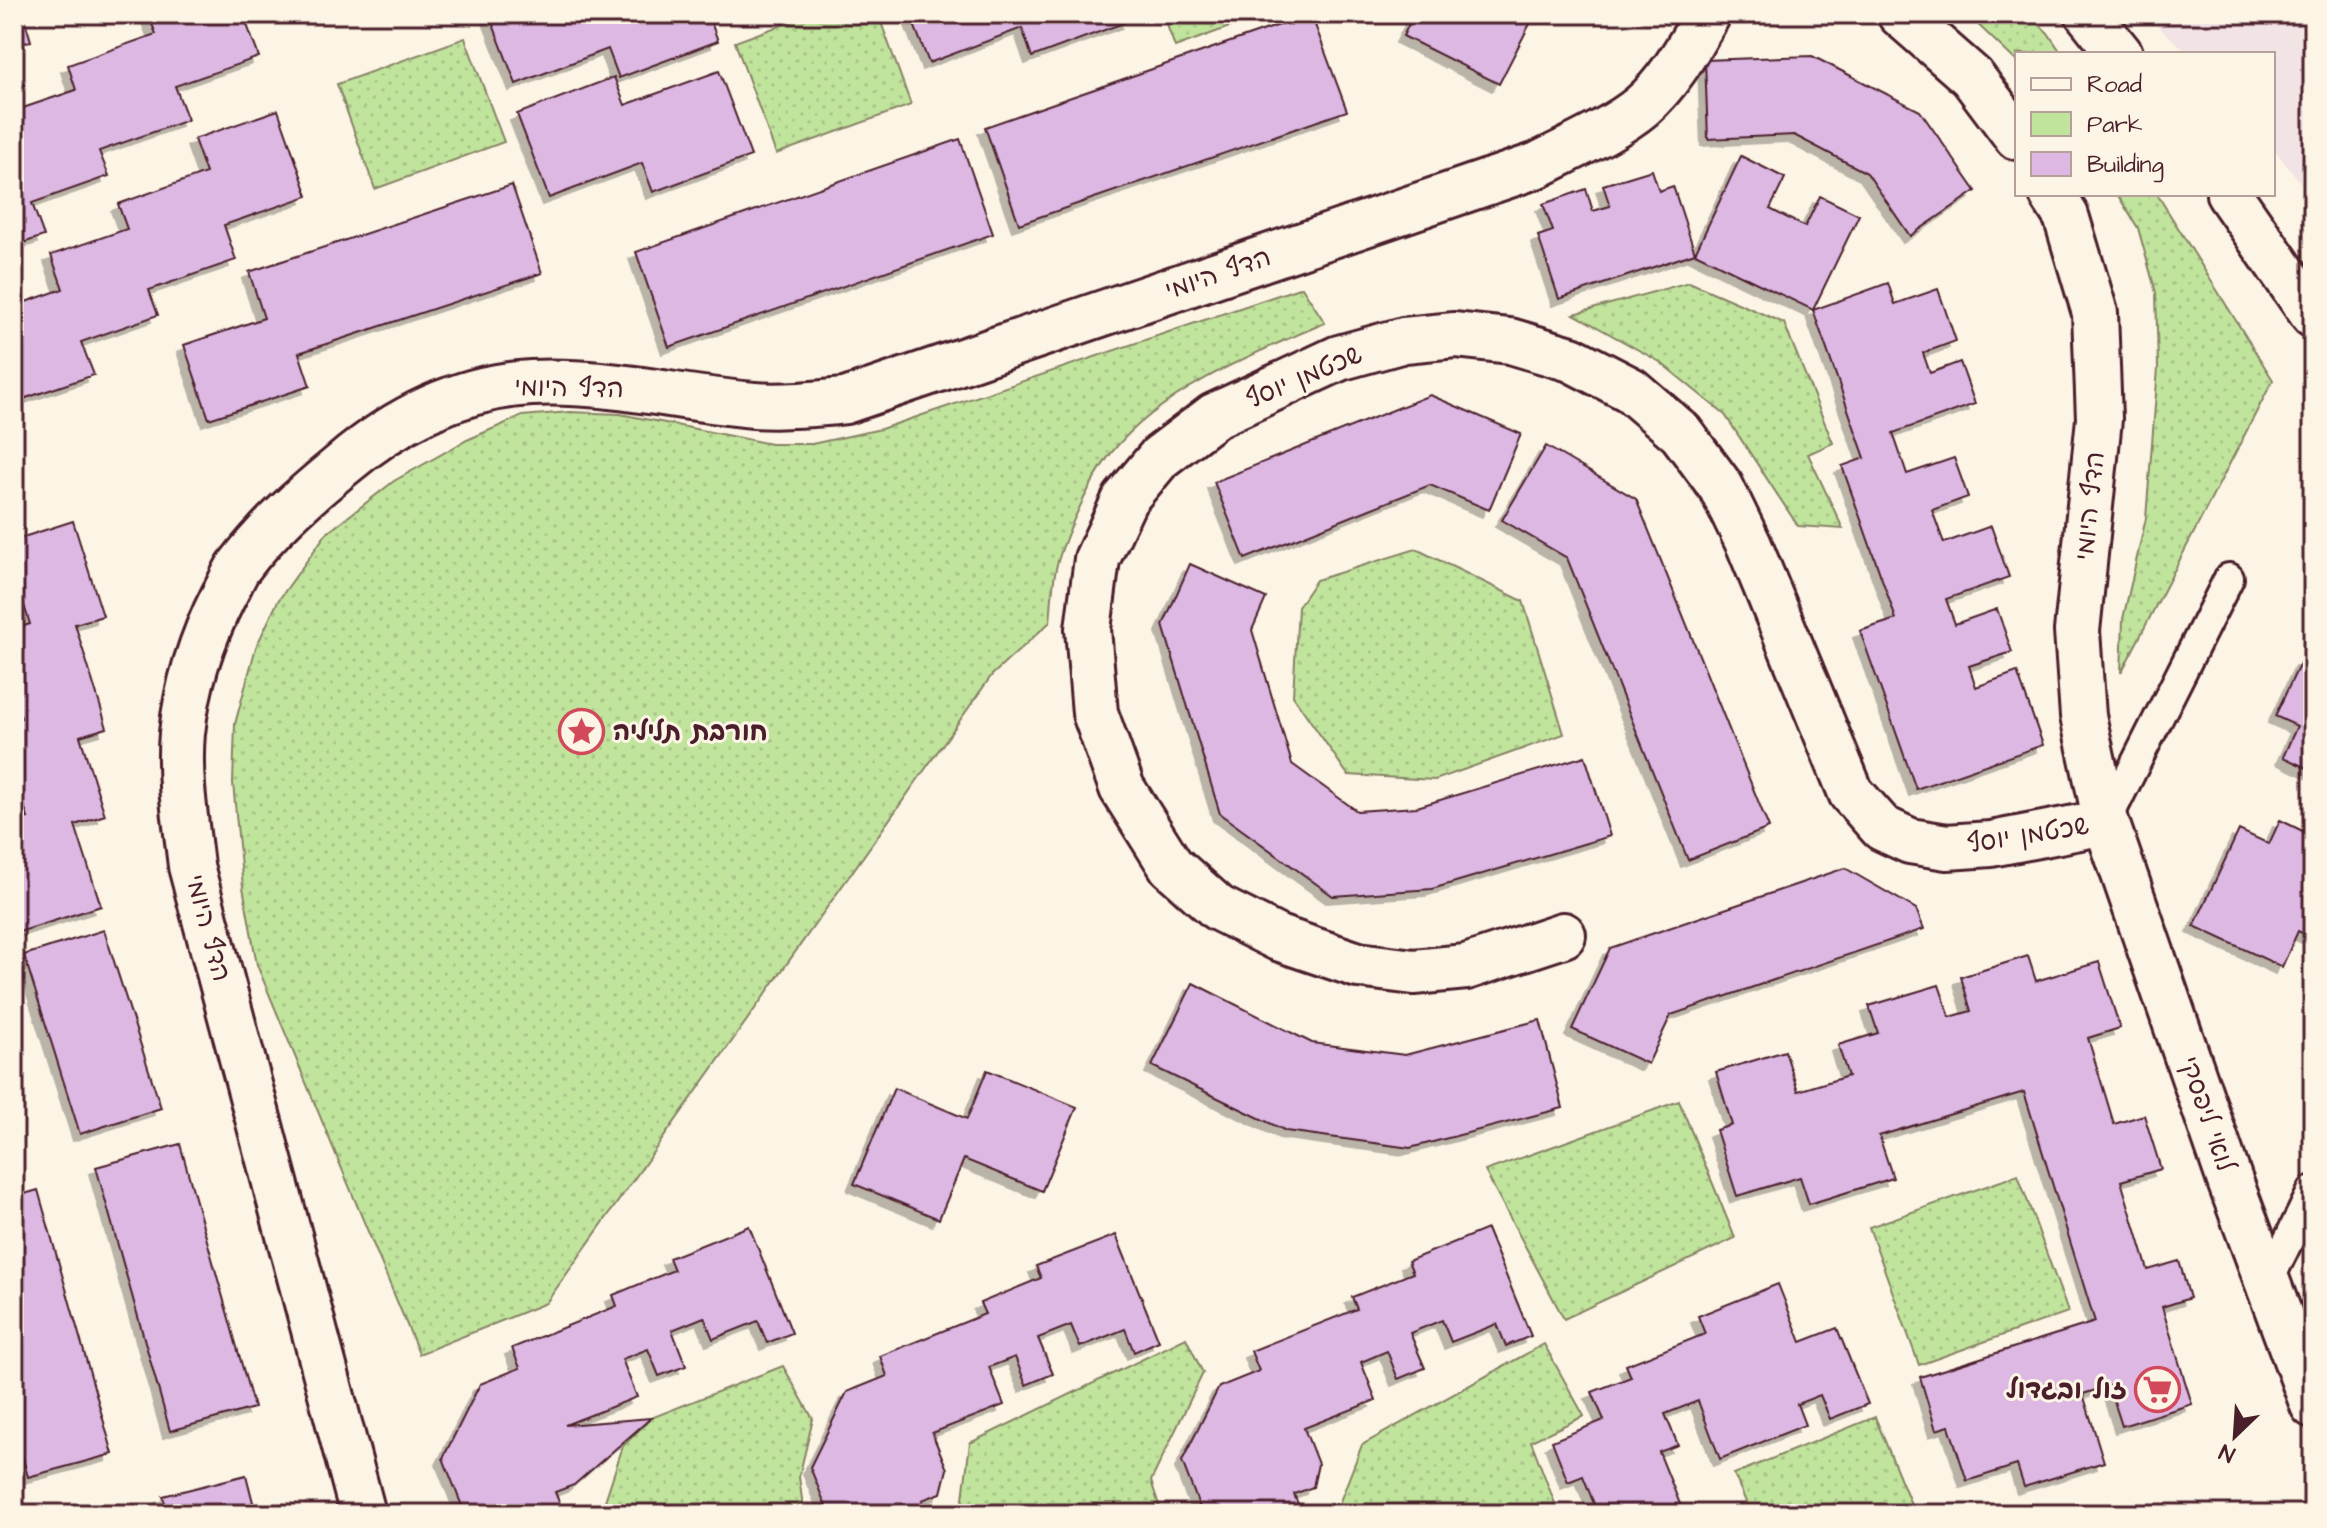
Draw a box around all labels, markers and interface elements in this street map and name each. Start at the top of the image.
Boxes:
legend [2015,52,2275,196]
text: Road [2087,68,2142,102]
text: Park [2087,108,2143,142]
text: Building [2087,148,2164,183]
street label: הדף היומי [1160,239,1276,309]
street label: שכטמן יוסף [1240,336,1368,418]
street label: הדף היומי [514,369,624,407]
street label: הדף היומי [2066,450,2114,562]
place icon: חורבת תליליה [558,708,606,756]
place label: חורבת תליליה [613,714,768,750]
street label: שכטמן יוסף [1964,808,2092,862]
street label: הדף היומי [176,870,240,986]
street label: לואי ליפסקי [2171,1052,2244,1177]
supermarket icon: זול ובגדול [2134,1366,2182,1414]
place label: זול ובגדול [2006,1372,2127,1408]
north arrow [2195,1396,2275,1476]
text: N [2214,1436,2240,1470]

